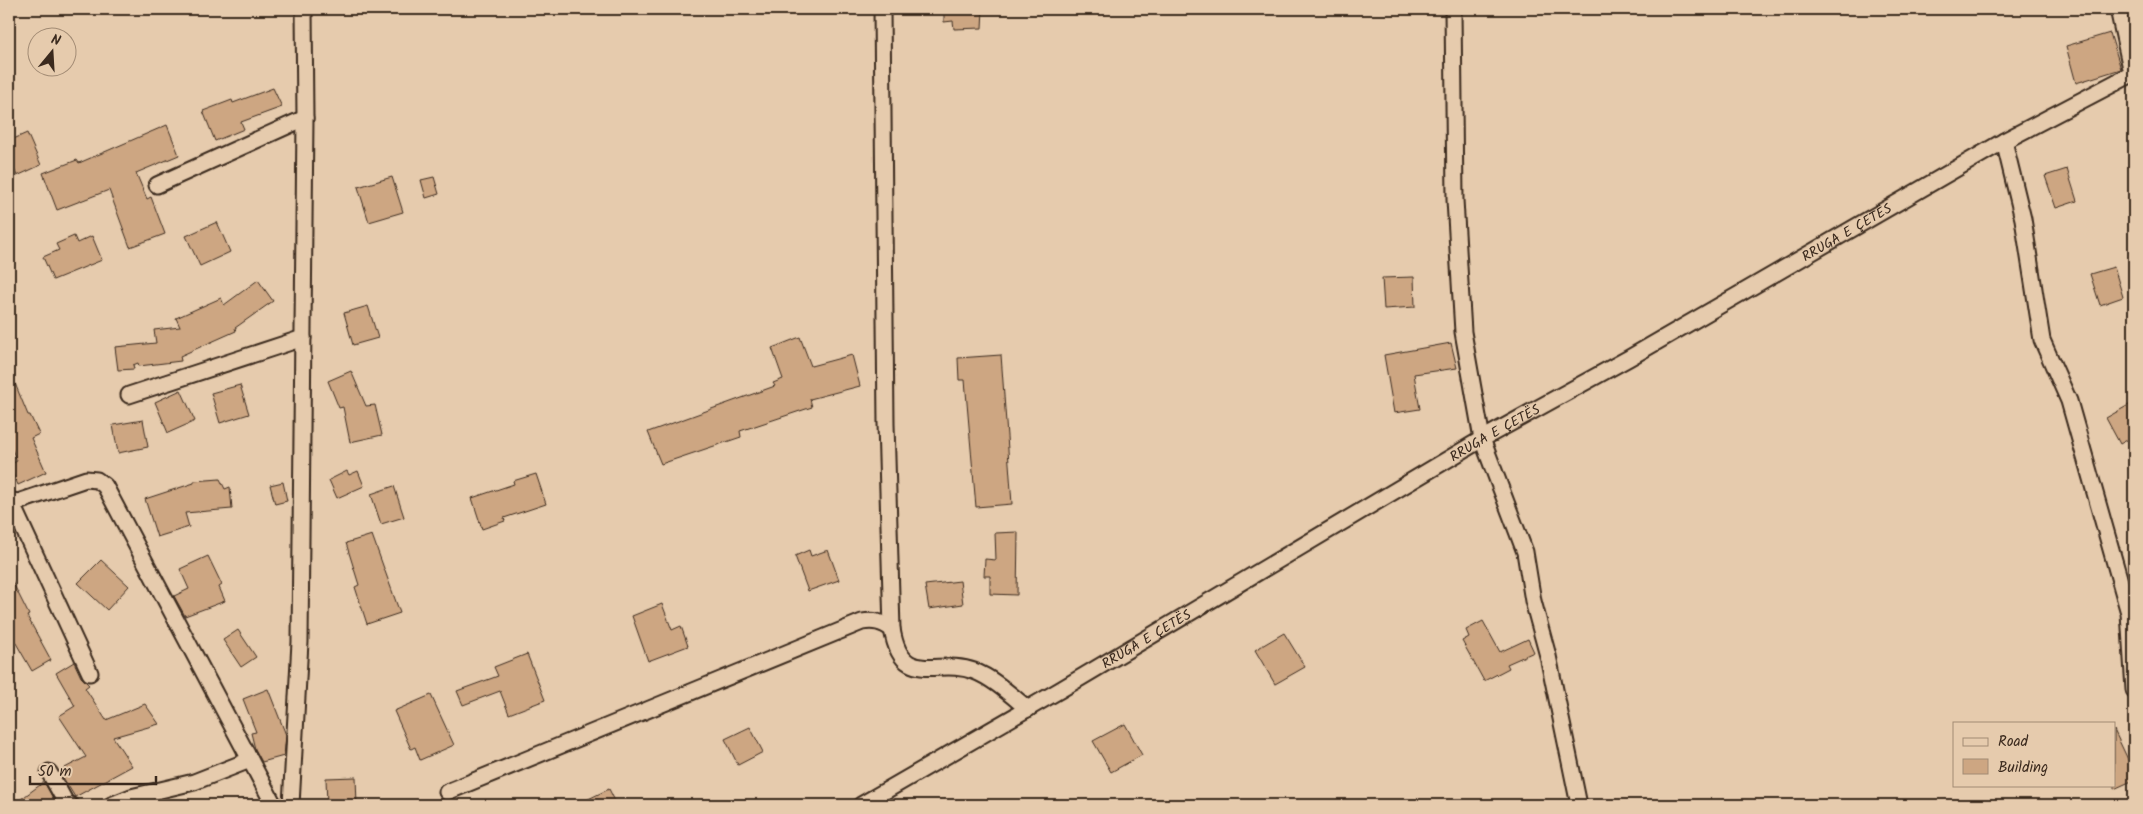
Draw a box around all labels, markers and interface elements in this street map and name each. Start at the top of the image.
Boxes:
north arrow [28,28,78,78]
text: N [48,29,63,52]
street label: RRUGA E ÇETËS [1798,198,1897,268]
street label: RRUGA E ÇETËS [1446,399,1545,468]
street label: RRUGA E ÇETËS [1098,604,1196,675]
legend [1953,722,2116,786]
text: Road [1998,730,2029,754]
scale bar [30,754,156,786]
text: Building [1998,756,2048,780]
text: 50 m [38,760,72,784]

